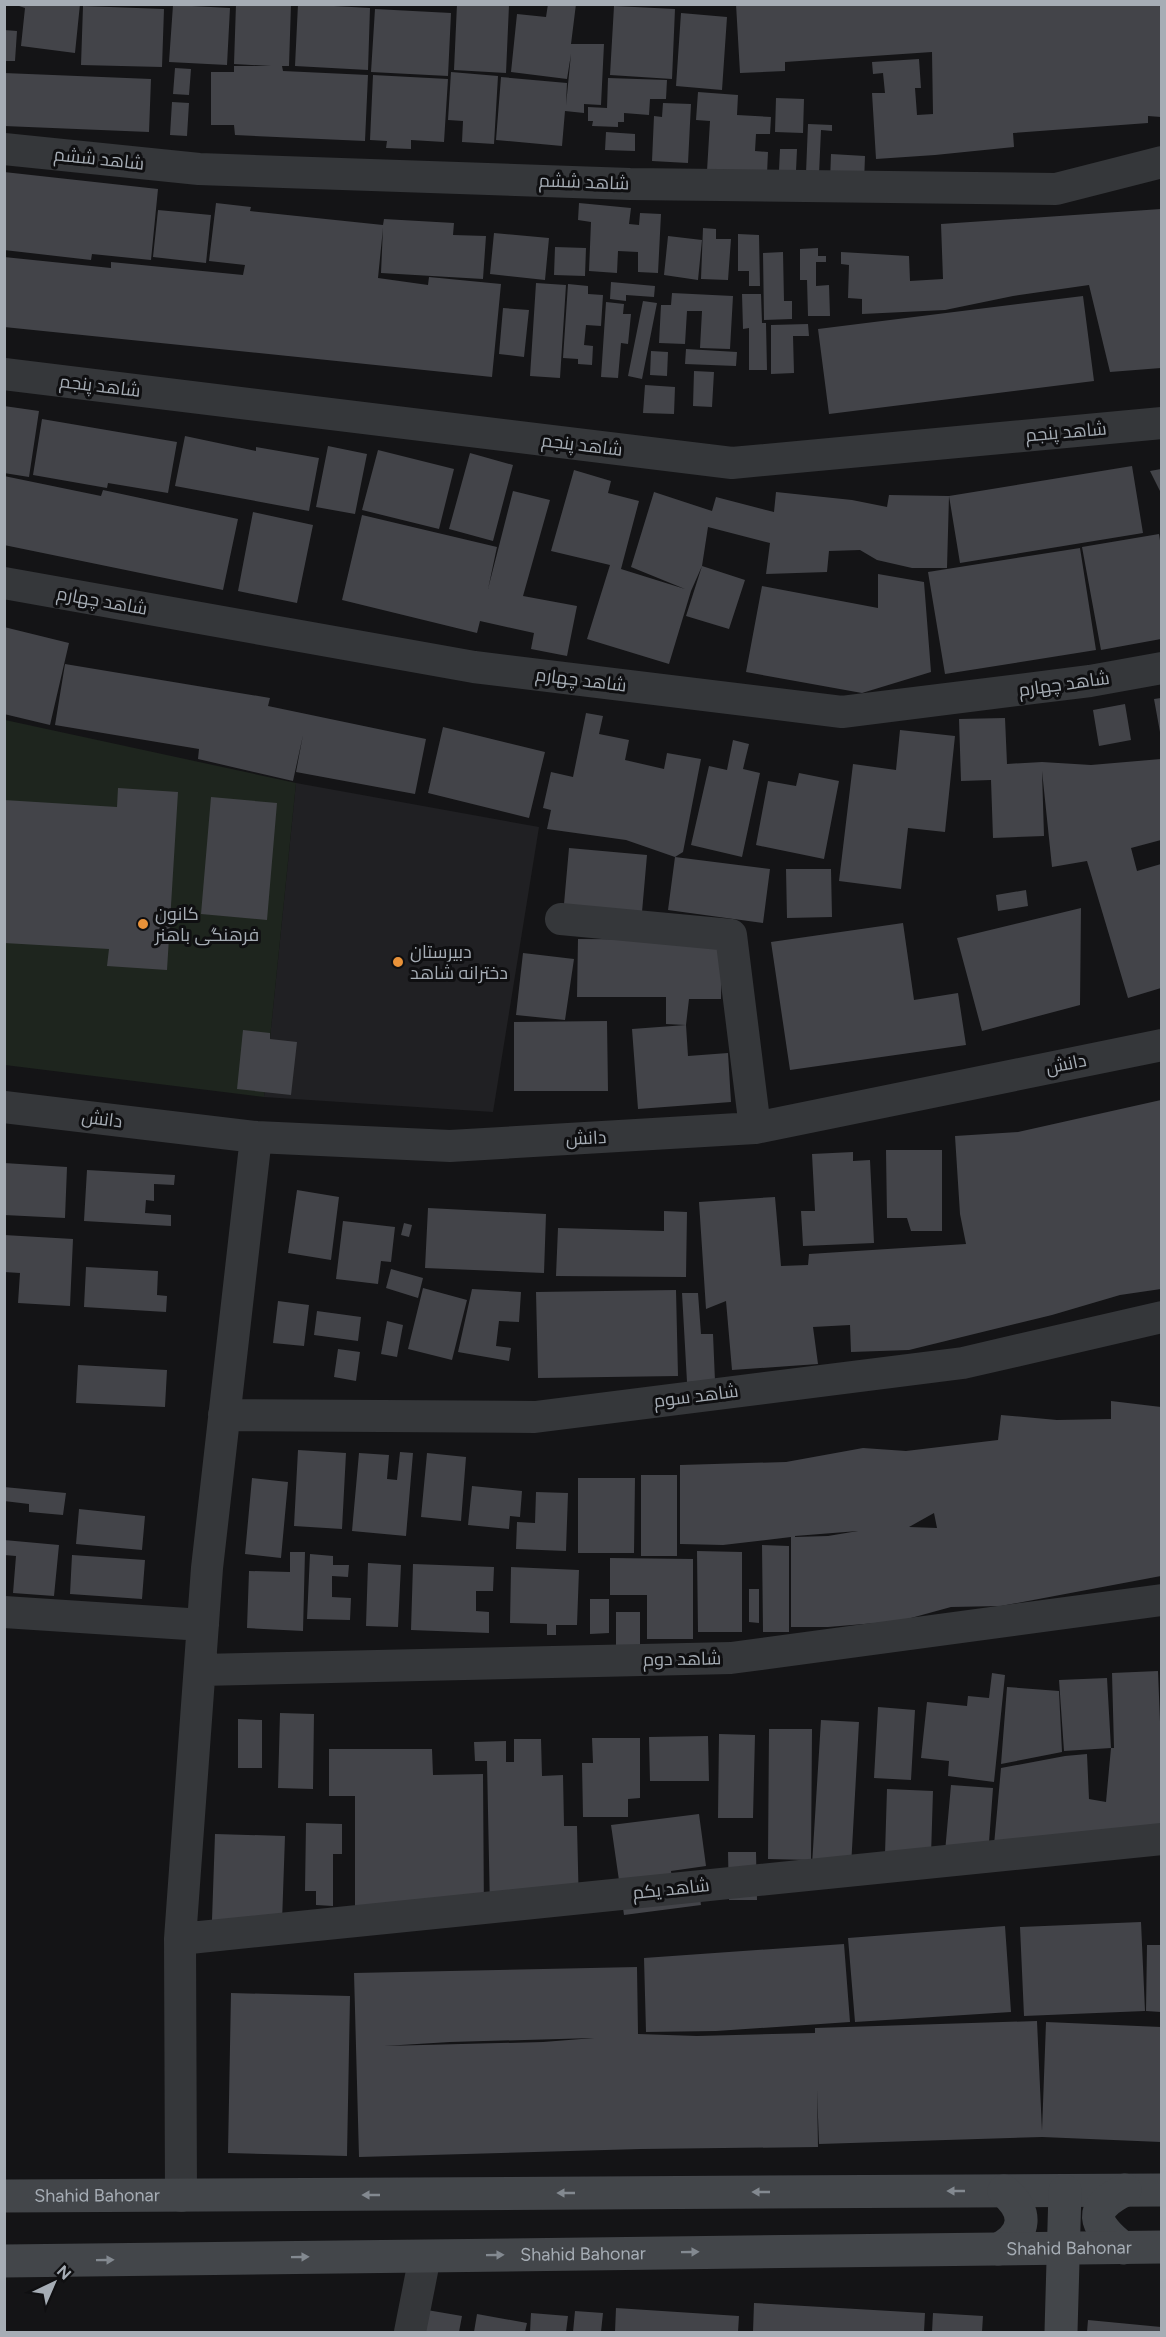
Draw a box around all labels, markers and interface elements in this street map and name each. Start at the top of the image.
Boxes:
street label: شاهد ششم [53,143,145,176]
street label: شاهد ششم [538,169,630,196]
street label: شاهد پنجم [58,370,142,403]
street label: شاهد پنجم [1024,417,1108,448]
street label: شاهد پنجم [540,429,624,462]
street label: شاهد چهارم [55,582,149,621]
street label: شاهد چهارم [534,663,628,698]
street label: شاهد چهارم [1017,667,1111,702]
place label: کانون فرهنگی باهنر [154,903,259,946]
marker: کانون فرهنگی باهنر [136,917,150,931]
place label: دبیرستان دخترانه شاهد [410,941,508,984]
marker: دبیرستان دخترانه شاهد [391,955,405,969]
street label: دانش [1044,1049,1088,1079]
street label: دانش [80,1106,124,1132]
street label: دانش [565,1126,607,1150]
street label: شاهد سوم [652,1380,740,1413]
street label: شاهد دوم [643,1647,721,1672]
street label: شاهد یکم [631,1874,711,1905]
street label: Shahid Bahonar [34,2184,160,2207]
one-way arrow [947,2186,966,2196]
one-way arrow [752,2187,771,2197]
one-way arrow [557,2189,576,2198]
one-way arrow [362,2190,381,2199]
street label: Shahid Bahonar [1006,2236,1132,2260]
street label: Shahid Bahonar [520,2242,646,2266]
one-way arrow [680,2248,699,2257]
one-way arrow [485,2250,504,2260]
one-way arrow [290,2252,309,2262]
north arrow [24,2253,84,2313]
one-way arrow [95,2255,114,2265]
text: N [53,2261,75,2284]

